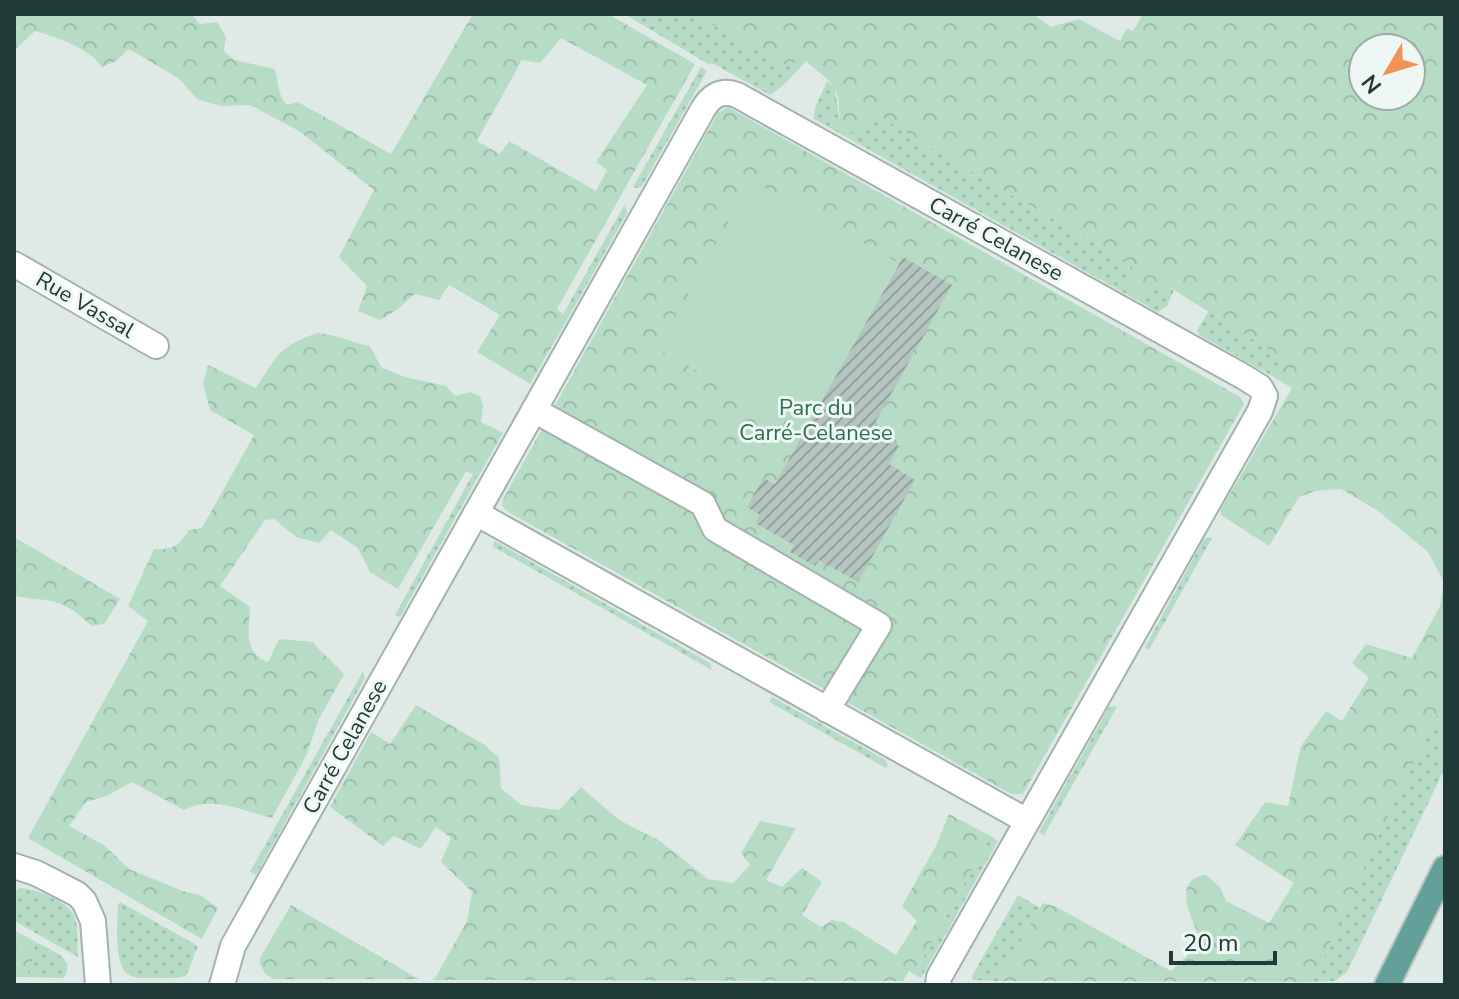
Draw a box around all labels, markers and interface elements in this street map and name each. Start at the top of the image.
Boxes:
north arrow [1347,32,1427,112]
text: N [1355,68,1389,99]
street label: Carré Celanese [923,190,1069,288]
street label: Rue Vassal [30,265,140,346]
park label: Parc du Carré-Celanese [739,393,893,448]
street label: Carré Celanese [296,674,394,820]
scale bar [1171,915,1275,965]
text: 20 m [1183,927,1239,959]

